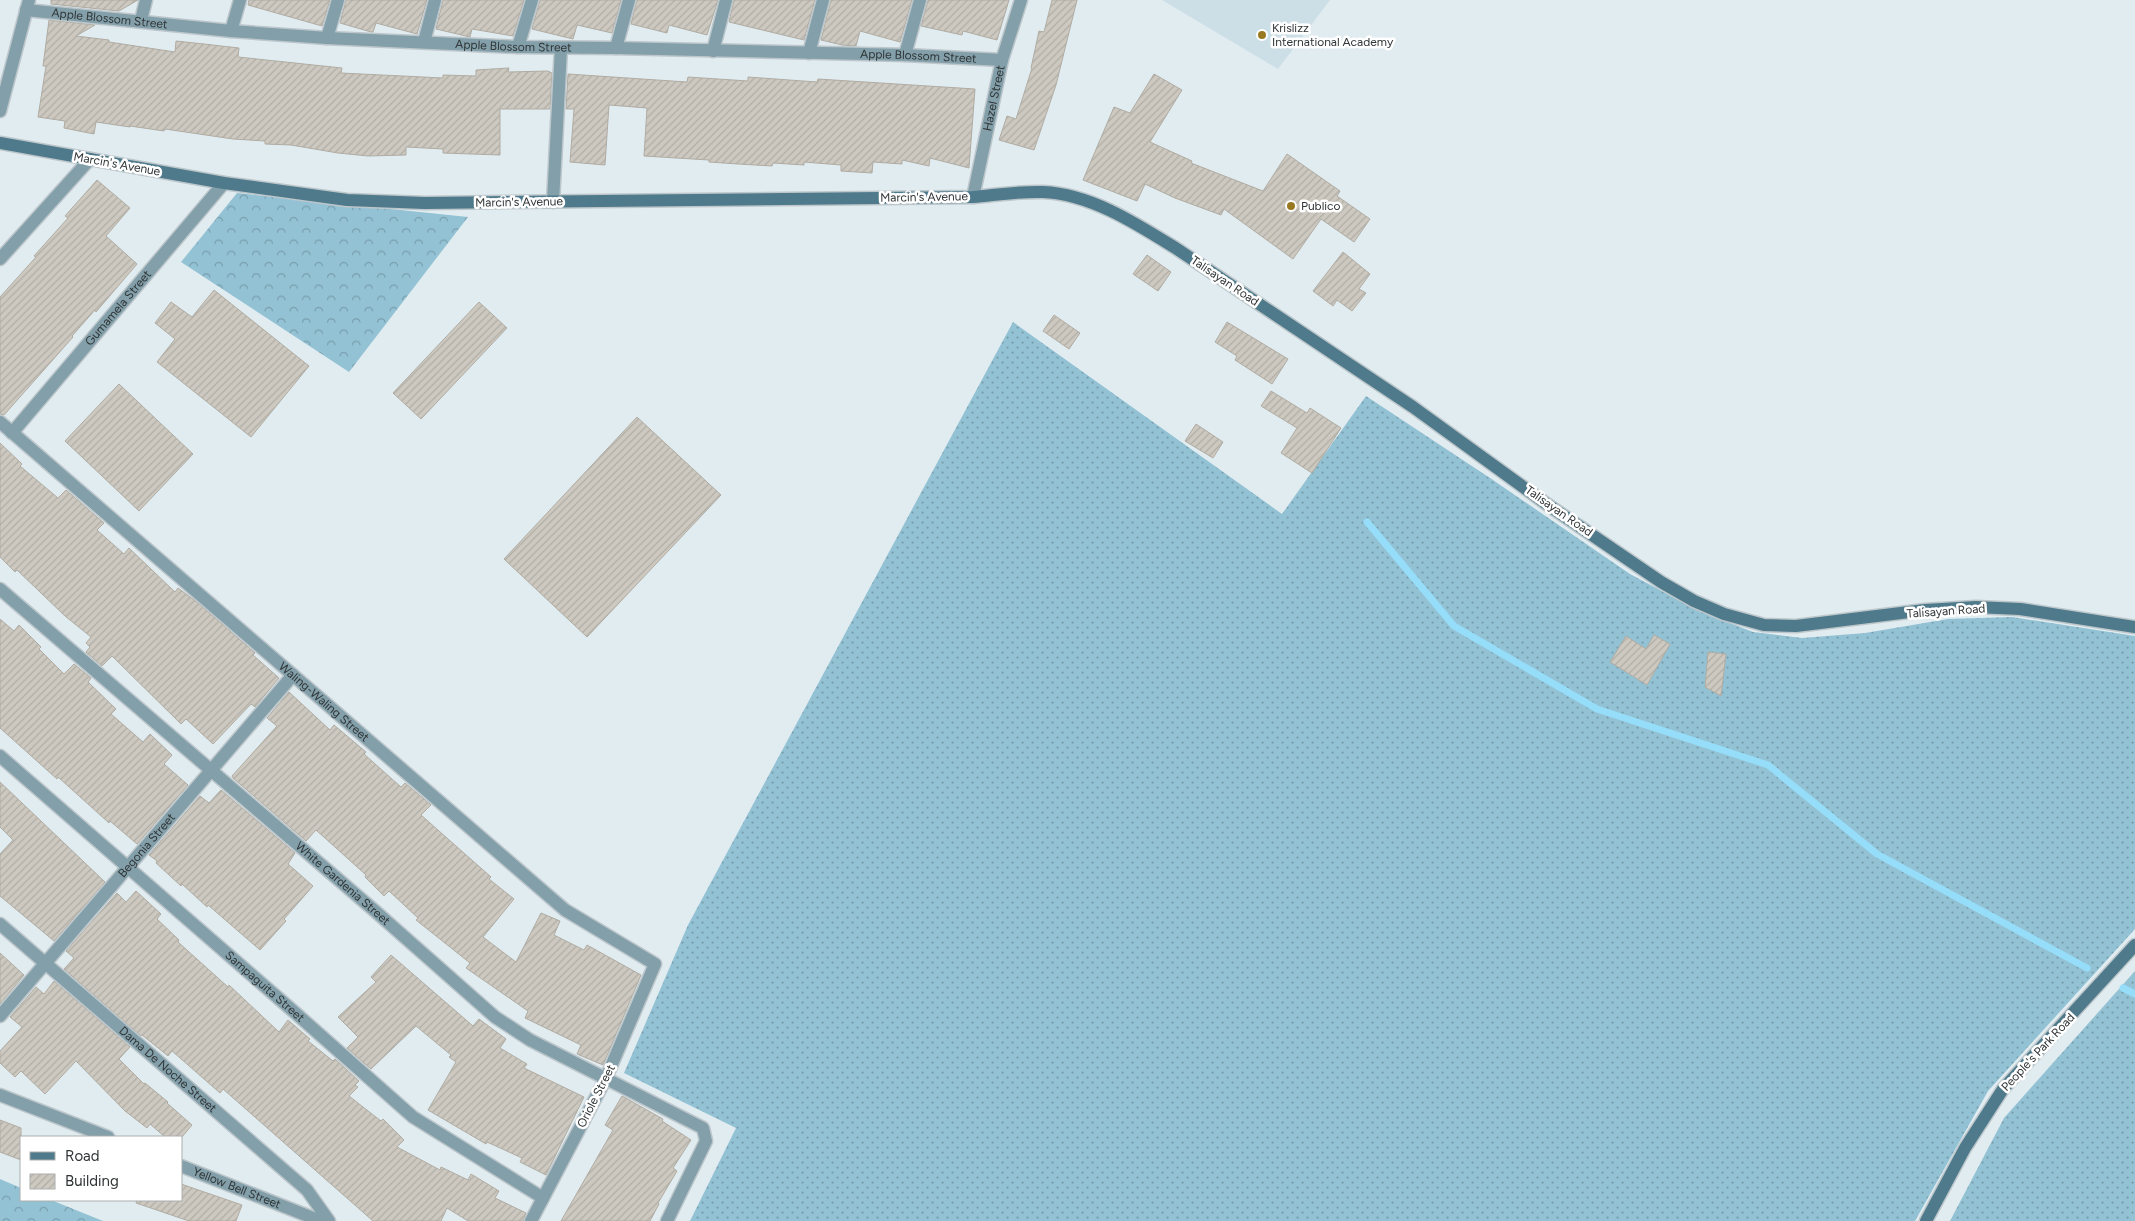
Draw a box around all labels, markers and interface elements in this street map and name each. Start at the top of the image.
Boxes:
street label: Apple Blossom Street [51,6,169,32]
place label: Krislizz International Academy [1272,21,1394,49]
marker: Krislizz International Academy [1256,29,1268,41]
street label: Apple Blossom Street [455,37,572,55]
street label: Apple Blossom Street [860,47,977,66]
street label: Hazel Street [980,64,1008,132]
street label: Marcin's Avenue [73,149,162,179]
street label: Marcin's Avenue [880,189,968,205]
street label: Marcin's Avenue [475,194,563,210]
place label: Publico [1301,199,1341,213]
marker: Publico [1285,200,1297,212]
street label: Talisayan Road [1188,253,1262,309]
street label: Gumamela Street [82,267,154,348]
street label: Talisayan Road [1523,483,1595,539]
street label: Talisayan Road [1906,601,1986,621]
street label: Waling-Waling Street [276,659,372,745]
street label: Begonia Street [115,810,178,880]
street label: White Gardenia Street [293,839,393,928]
street label: Sampaguita Street [222,948,308,1025]
street label: People's Park Road [1998,1010,2078,1094]
street label: Dama De Noche Street [116,1023,220,1116]
street label: Oriole Street [574,1062,618,1130]
legend [20,1136,182,1201]
text: Road [65,1147,100,1165]
street label: Yellow Bell Street [191,1164,283,1212]
text: Building [65,1172,119,1190]

